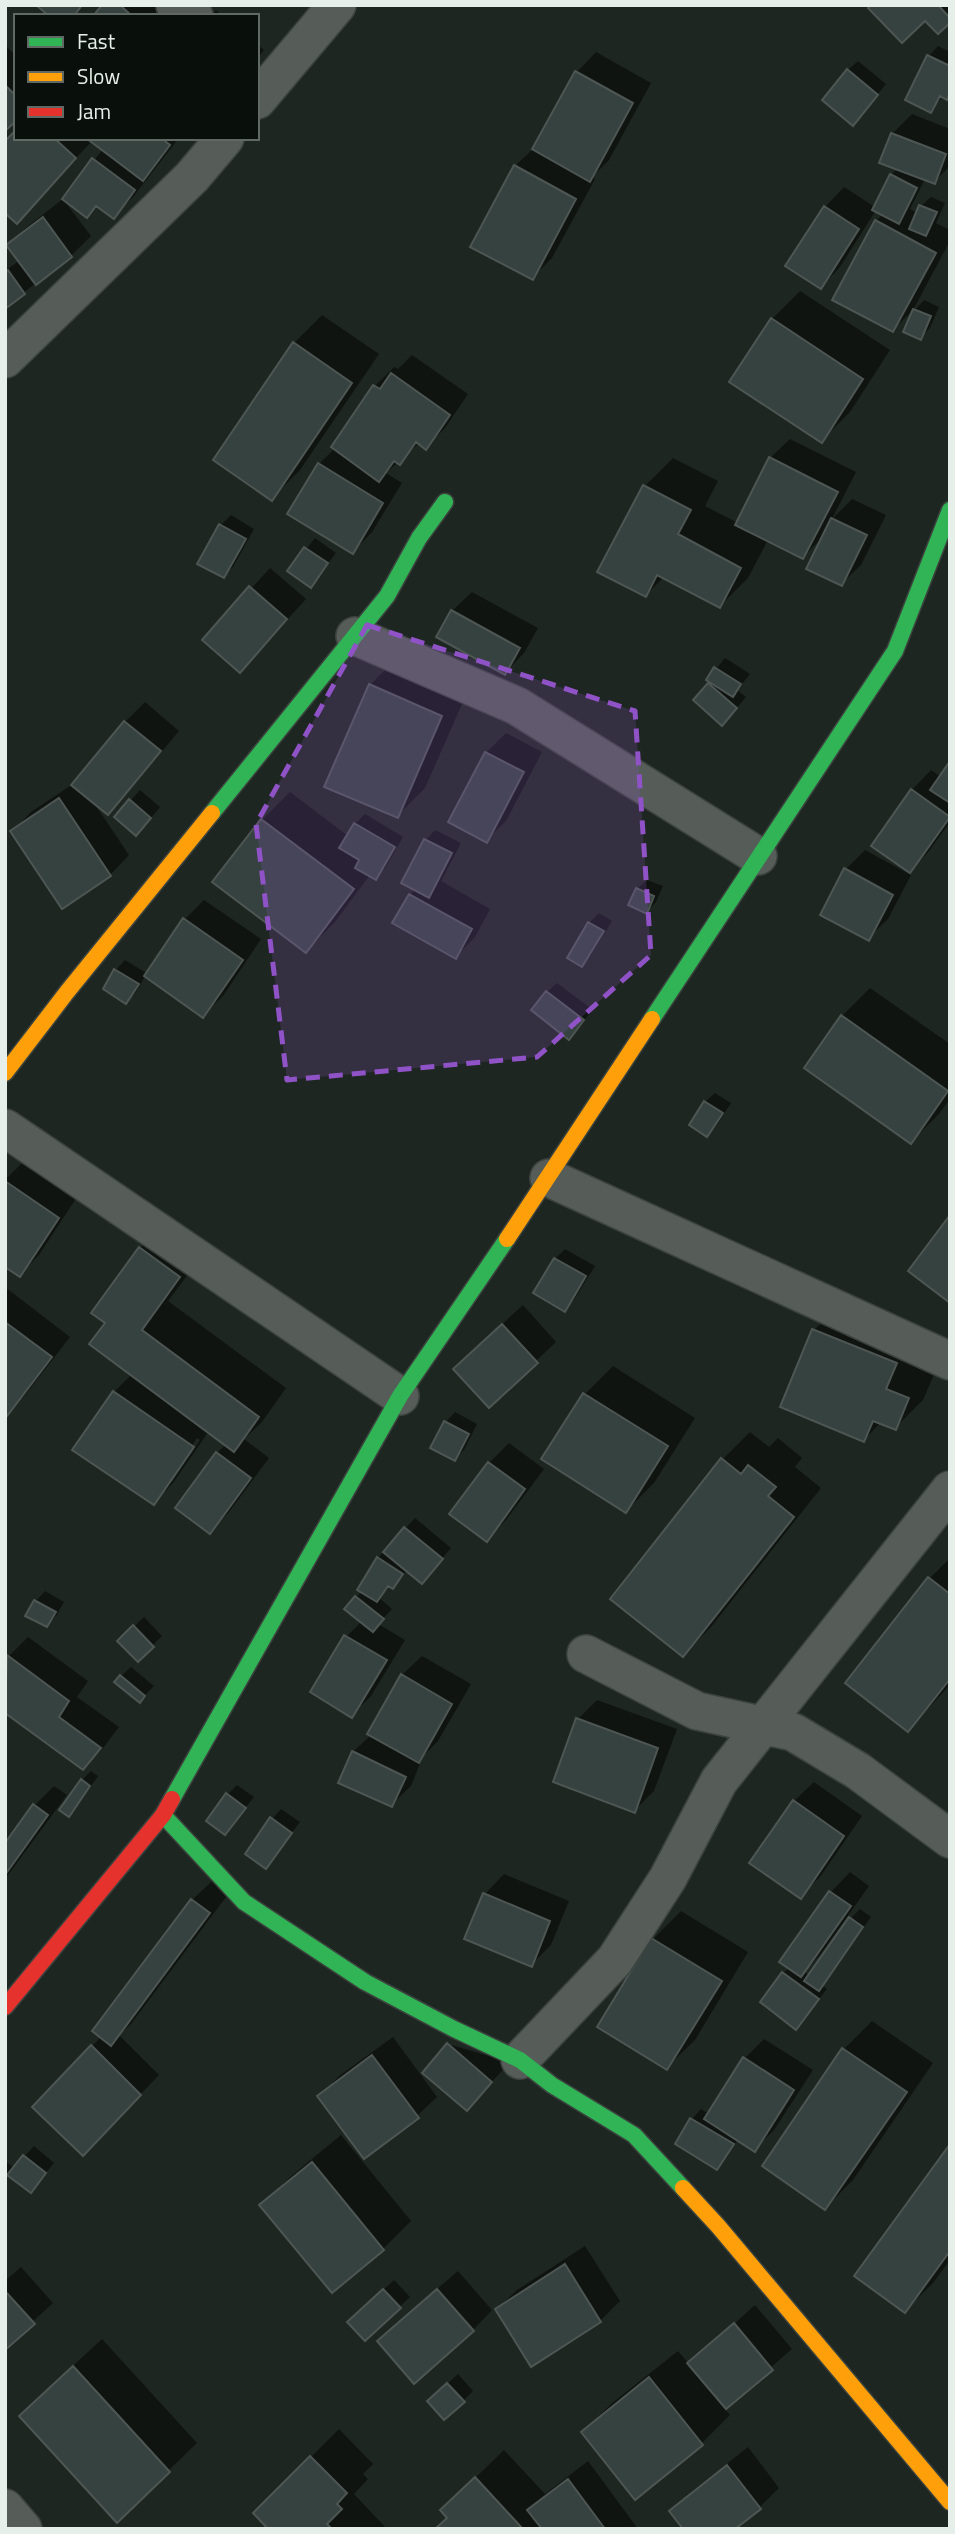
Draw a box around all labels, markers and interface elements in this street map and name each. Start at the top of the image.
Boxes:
legend [14,14,259,140]
text: Fast [77,25,116,57]
text: Slow [77,60,120,92]
text: Jam [77,95,111,127]

